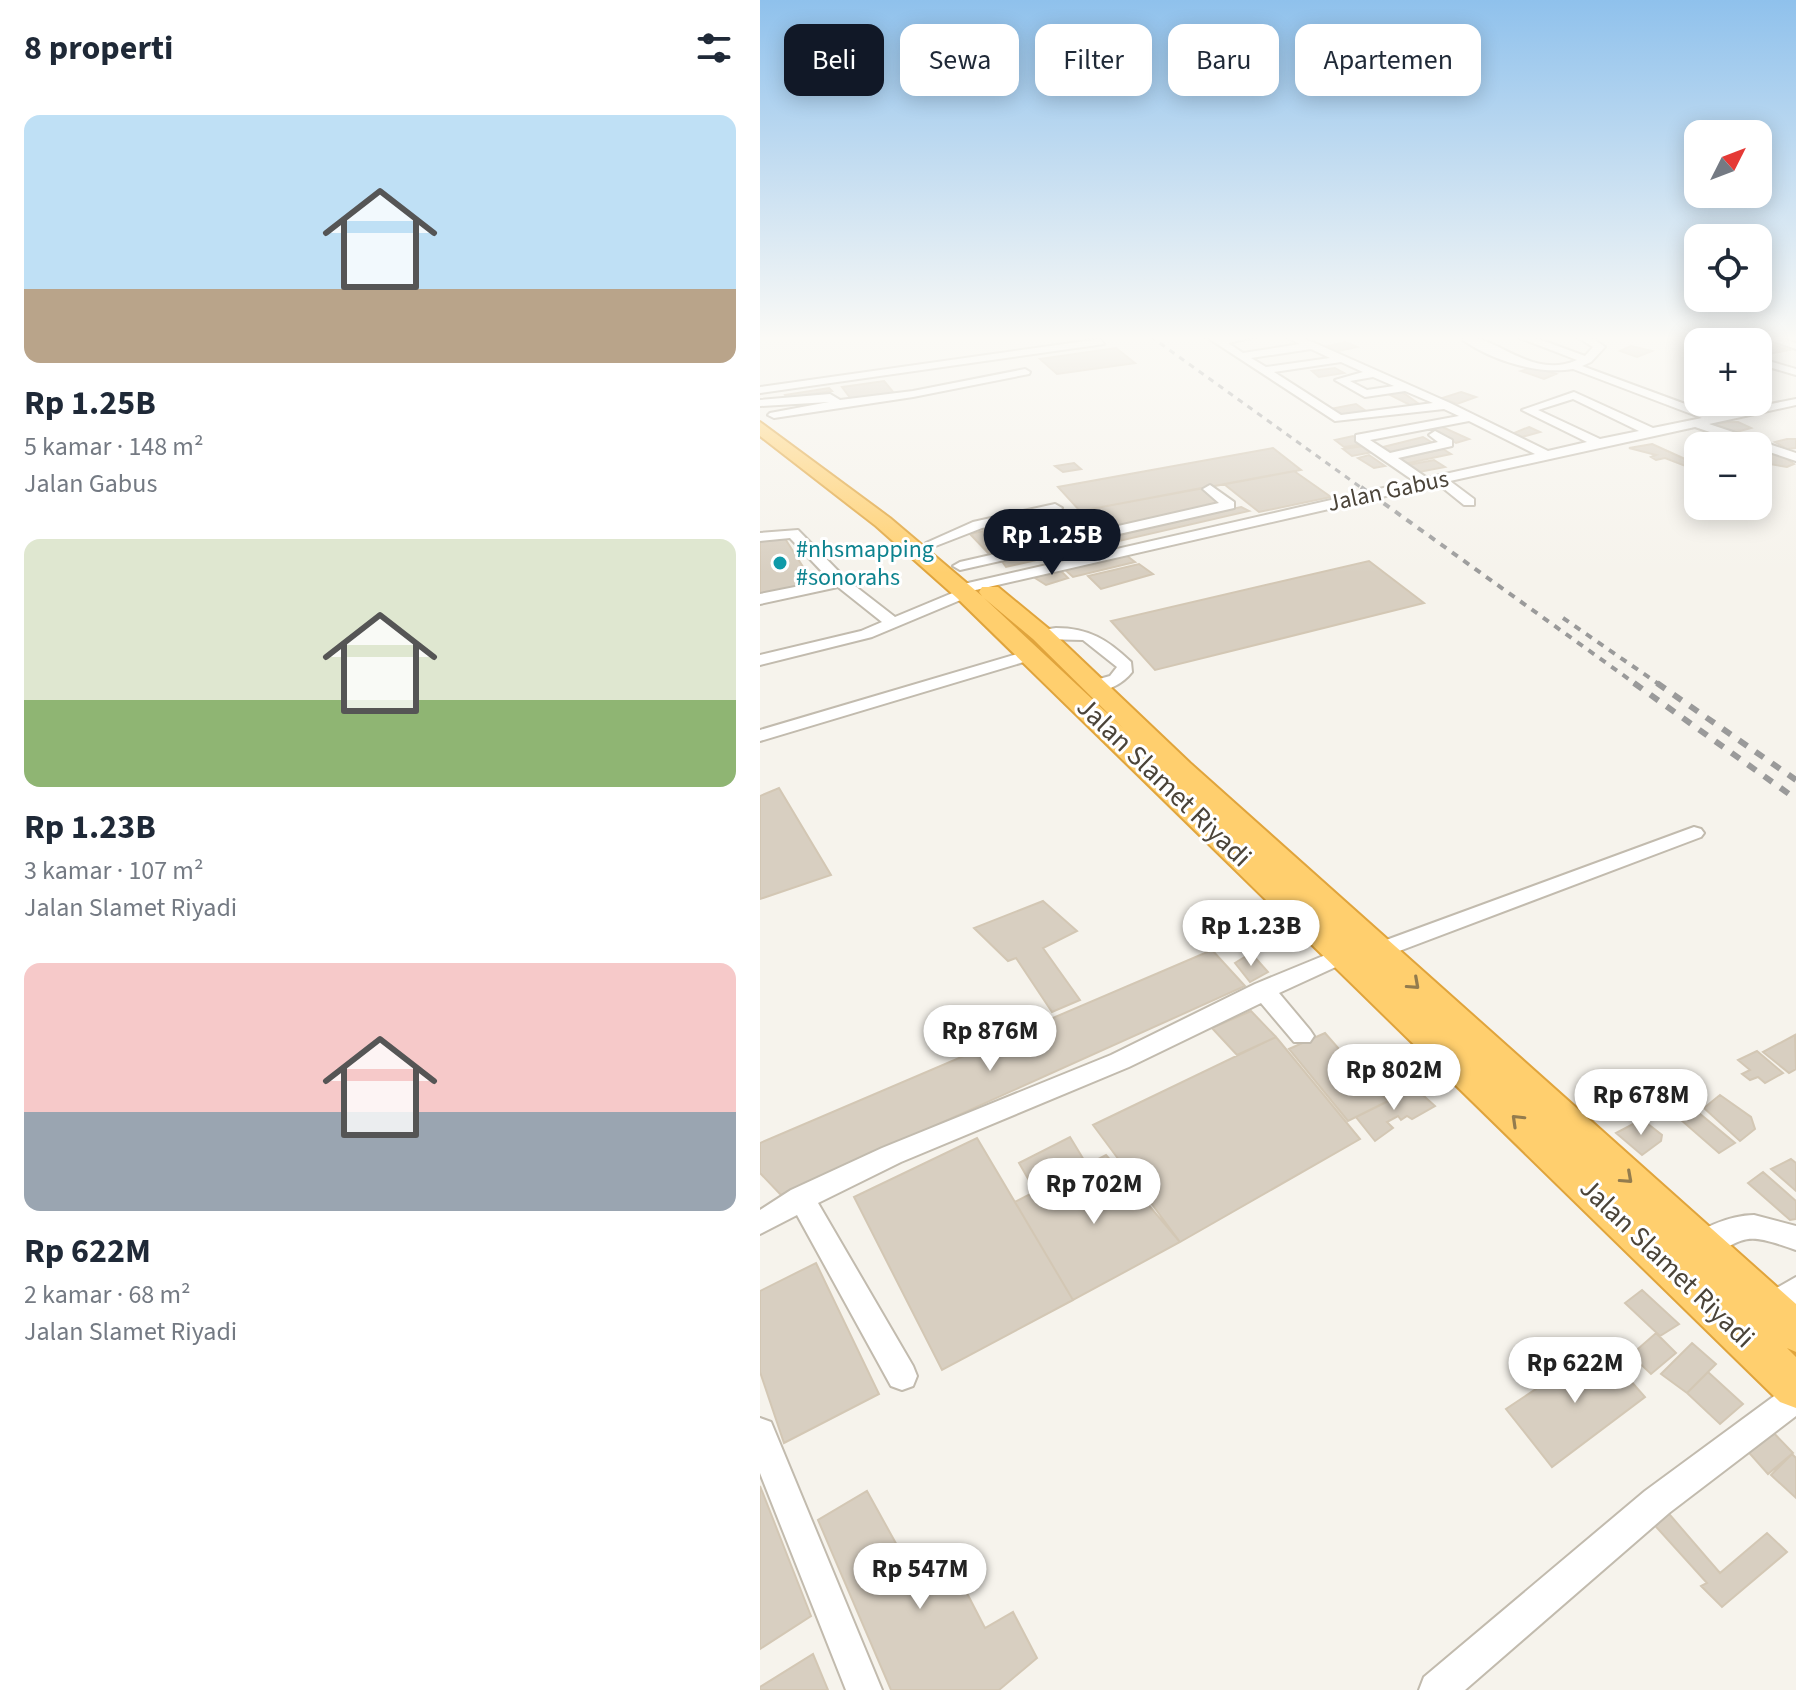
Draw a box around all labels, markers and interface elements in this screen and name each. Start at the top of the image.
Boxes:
text: 8 properti [24,24,173,73]
chip: Beli [784,24,884,96]
chip: Sewa [900,24,1019,96]
chip: Filter [1035,24,1152,96]
chip: Baru [1168,24,1279,96]
chip: Apartemen [1295,24,1481,96]
icon: filters [692,26,736,70]
north arrow [1684,120,1772,208]
map controls [1684,120,1772,520]
icon: home [308,167,452,311]
button: locate [1684,224,1772,312]
button: + [1684,328,1772,416]
text: Rp 1.25B [24,379,156,428]
text: 5 kamar · 148 m² [24,428,203,465]
button: − [1684,432,1772,520]
street label: Jalan Gabus [1324,461,1452,521]
text: Jalan Gabus [24,465,157,502]
pin: Rp 1.25B [969,509,1135,577]
text: Rp 1.25B [1002,516,1102,553]
place label: #nhsmapping #sonorahs [796,532,934,595]
marker: #nhsmapping #sonorahs [771,554,789,572]
icon: home [308,591,452,735]
street label: Jalan Slamet Riyadi [1068,688,1260,876]
text: Rp 1.23B [24,803,156,852]
text: 3 kamar · 107 m² [24,852,203,889]
text: Jalan Slamet Riyadi [24,889,237,926]
pin: Rp 1.23B [1168,900,1334,968]
text: Rp 1.23B [1201,907,1301,944]
one-way arrow [1405,975,1420,989]
pin: Rp 876M [916,1005,1064,1073]
text: Rp 876M [941,1012,1039,1049]
icon: home [308,1015,452,1159]
pin: Rp 802M [1320,1044,1468,1112]
text: Rp 802M [1345,1051,1443,1088]
pin: Rp 678M [1567,1069,1715,1137]
text: Rp 678M [1592,1076,1690,1113]
one-way arrow [1512,1115,1526,1129]
pin: Rp 702M [1020,1158,1168,1226]
text: Rp 702M [1045,1165,1143,1202]
street label: Jalan Slamet Riyadi [1571,1169,1763,1357]
one-way arrow [1618,1169,1633,1183]
text: Rp 622M [24,1227,151,1276]
text: 2 kamar · 68 m² [24,1276,191,1313]
text: Jalan Slamet Riyadi [24,1313,237,1350]
pin: Rp 622M [1501,1337,1649,1405]
text: Rp 622M [1526,1344,1624,1381]
pin: Rp 547M [846,1543,994,1611]
text: Rp 547M [871,1550,969,1587]

